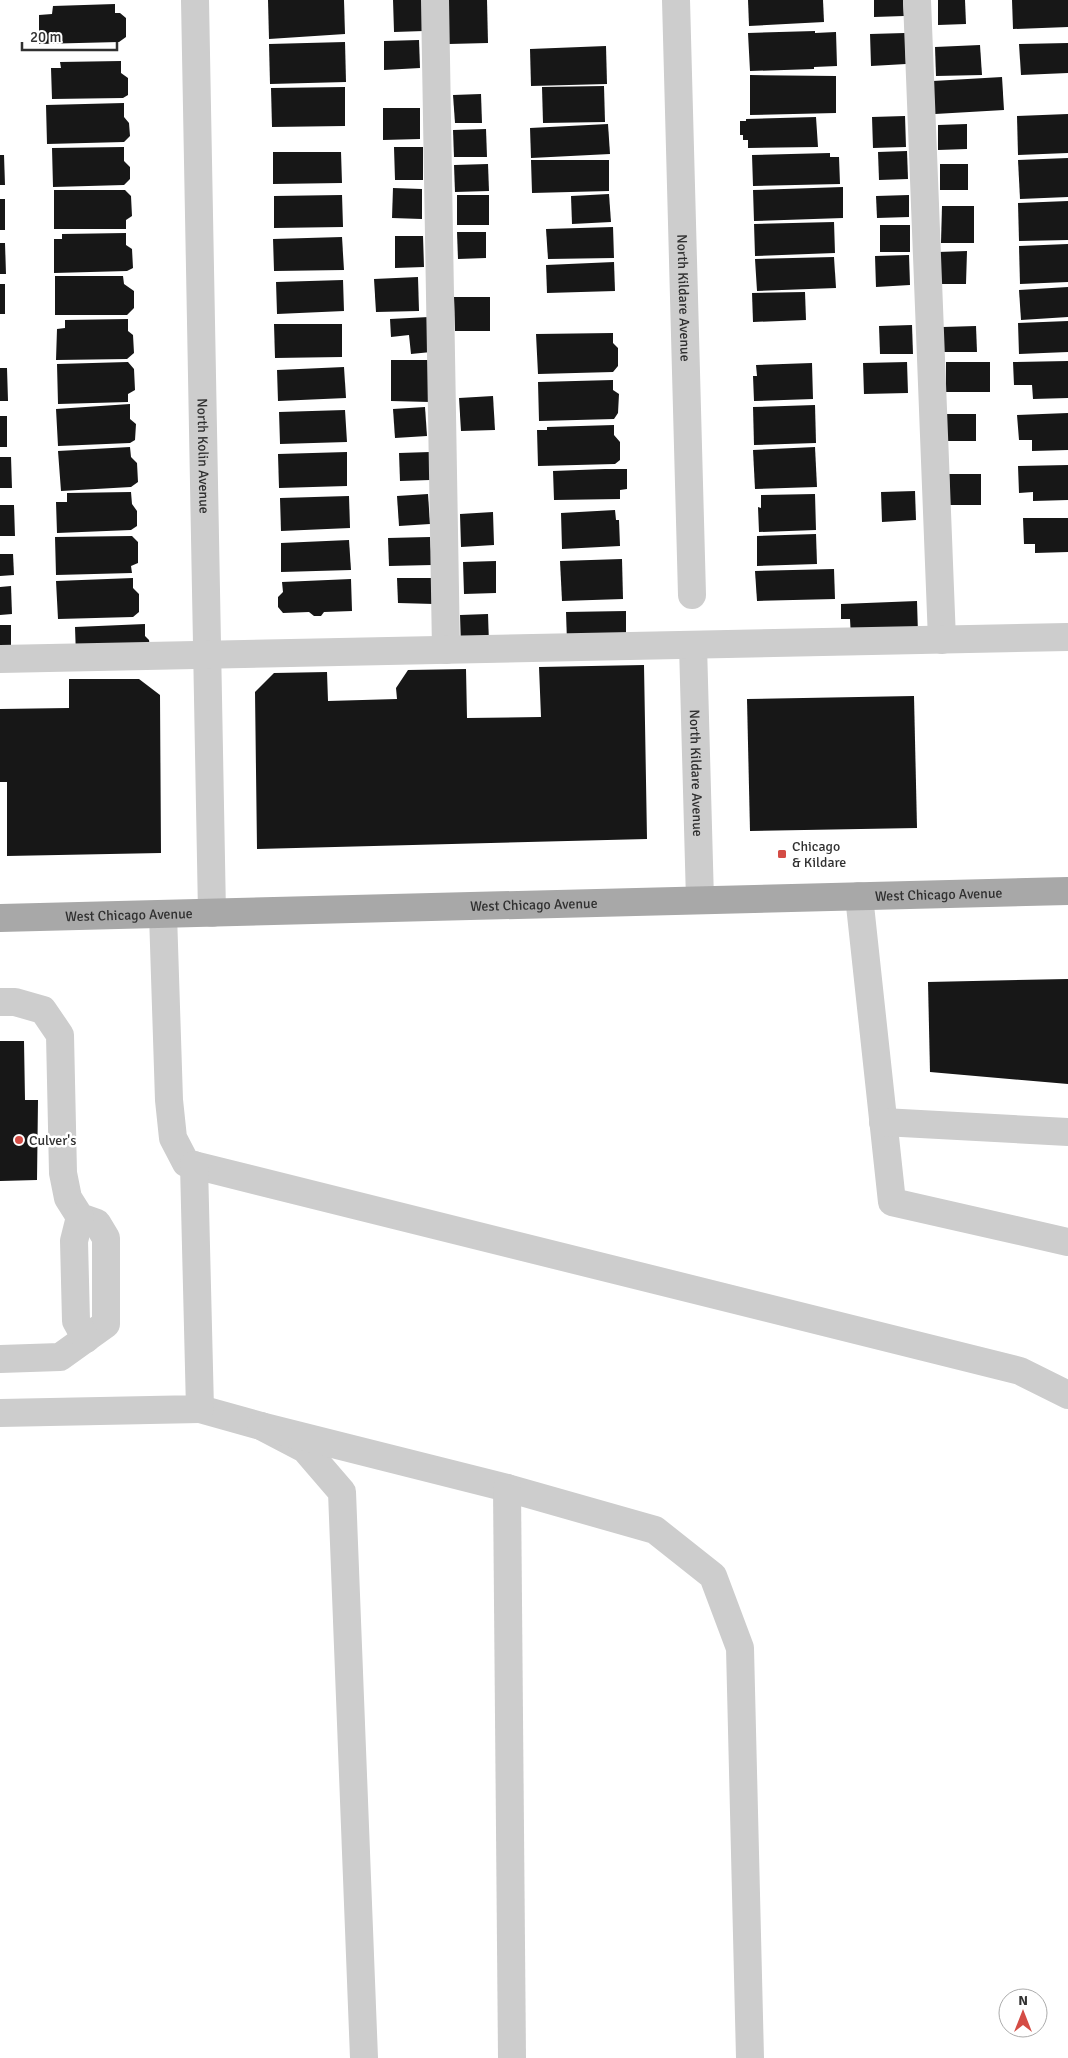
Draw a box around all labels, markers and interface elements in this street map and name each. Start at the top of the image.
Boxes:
scale bar [22,20,118,52]
text: 20 m [30,28,61,46]
street label: North Kildare Avenue [674,234,694,362]
street label: North Kolin Avenue [194,398,213,514]
street label: North Kildare Avenue [686,709,707,837]
place label: Chicago & Kildare [792,838,846,871]
marker: Chicago & Kildare [776,848,788,860]
street label: West Chicago Avenue [875,884,1003,904]
street label: West Chicago Avenue [470,894,598,915]
street label: West Chicago Avenue [65,905,193,925]
place label: Culver's [29,1132,76,1149]
marker: Culver's [13,1134,25,1146]
north arrow [998,1988,1048,2038]
text: N [1018,1992,1028,2009]

